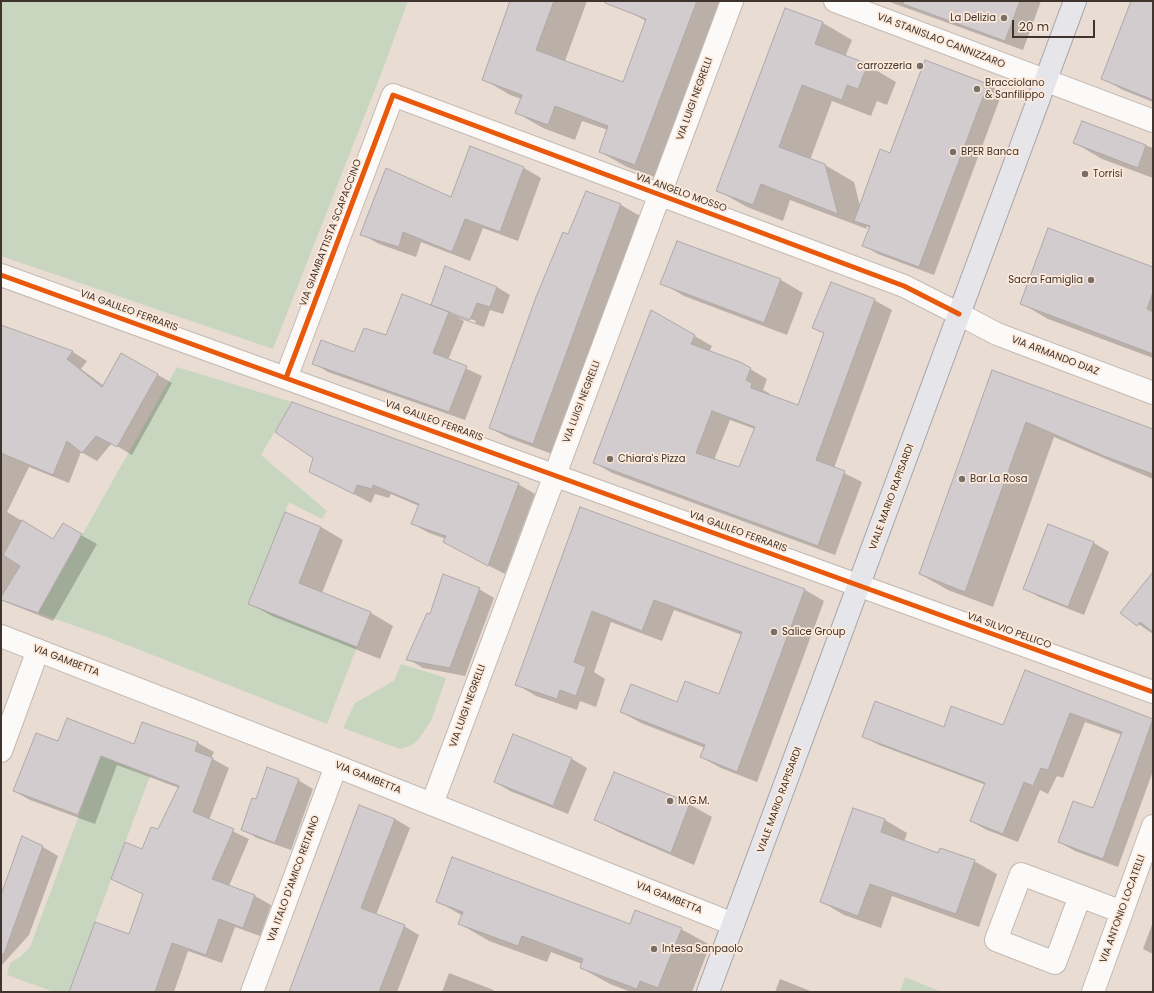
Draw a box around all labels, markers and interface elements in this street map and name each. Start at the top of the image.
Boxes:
street label: VIA STANISLAO CANNIZZARO [875,11,1007,71]
place label: La Delizia [950,12,996,24]
scale bar [1014,12,1097,38]
marker: La Delizia [999,13,1009,23]
text: 20 m [1019,18,1049,35]
street label: VIA LUIGI NEGRELLI [674,56,716,142]
place label: carrozzeria [857,60,912,72]
marker: carrozzeria [915,61,925,71]
place label: Bracciolano & Sanfilippo [985,77,1045,100]
marker: Bracciolano & Sanfilippo [972,84,982,94]
place label: BPER Banca [961,146,1019,158]
marker: BPER Banca [948,147,958,157]
street label: VIA GIAMBATTISTA SCAPACCINO [297,158,365,308]
place label: Torrisi [1093,168,1122,180]
marker: Torrisi [1080,169,1090,179]
street label: VIA ANGELO MOSSO [634,171,728,215]
place label: Sacra Famiglia [1008,274,1083,286]
marker: Sacra Famiglia [1086,275,1096,285]
street label: VIA GALILEO FERRARIS [78,288,180,334]
street label: VIA ARMANDO DIAZ [1009,334,1101,378]
street label: VIA LUIGI NEGRELLI [561,359,603,445]
street label: VIA GALILEO FERRARIS [383,398,485,444]
street label: VIALE MARIO RAPISARDI [867,442,917,552]
place label: Chiara's Pizza [618,453,685,465]
marker: Chiara's Pizza [605,454,615,464]
place label: Bar La Rosa [970,473,1027,485]
marker: Bar La Rosa [957,474,967,484]
street label: VIA GALILEO FERRARIS [687,509,789,555]
street label: VIA SILVIO PELLICO [965,610,1053,652]
place label: Salice Group [782,626,846,638]
marker: Salice Group [769,627,779,637]
street label: VIA GAMBETTA [31,643,101,679]
street label: VIA LUIGI NEGRELLI [447,663,489,749]
street label: VIALE MARIO RAPISARDI [755,745,805,855]
street label: VIA GAMBETTA [333,759,403,797]
place label: M.G.M. [678,795,709,807]
marker: M.G.M. [665,796,675,806]
street label: VIA ITALO D'AMICO REITANO [266,814,322,944]
street label: VIA ANTONIO LOCATELLI [1098,853,1148,965]
street label: VIA GAMBETTA [634,879,704,917]
place label: Intesa Sanpaolo [662,943,743,955]
marker: Intesa Sanpaolo [649,944,659,954]

